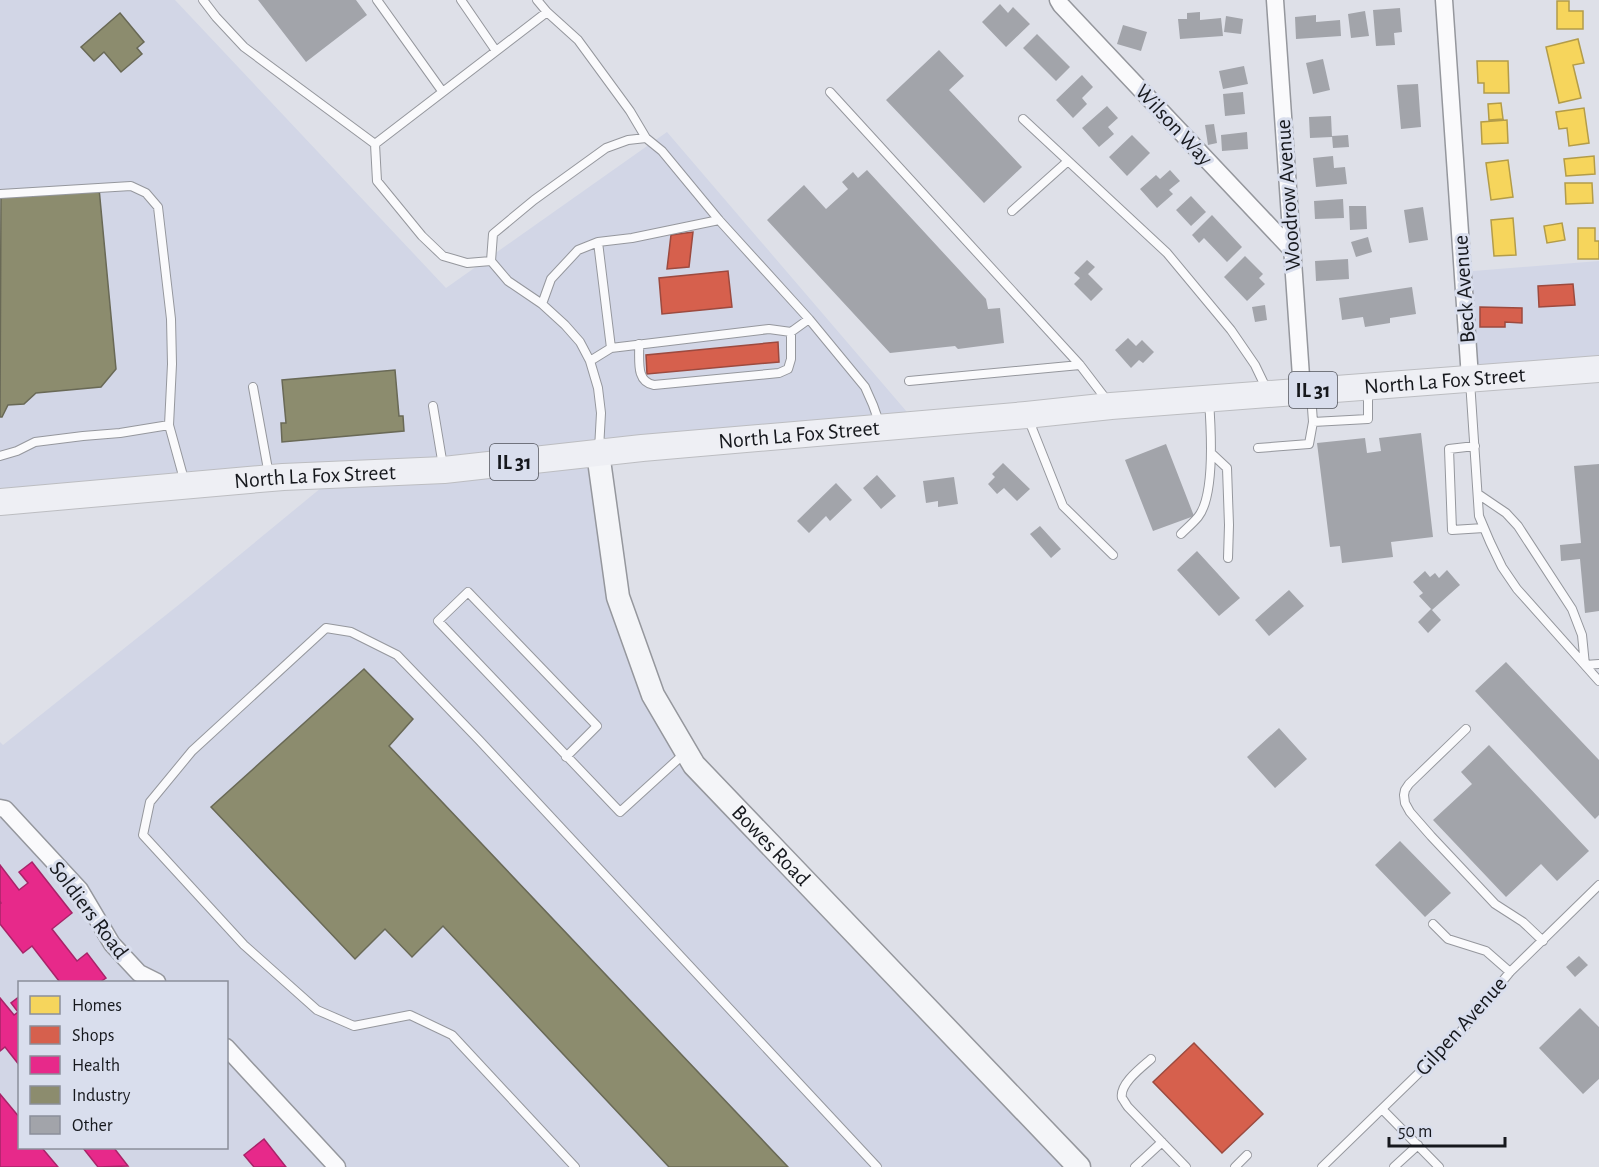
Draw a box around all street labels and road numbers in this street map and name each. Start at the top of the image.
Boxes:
street label: Wilson Way [1131,80,1217,170]
street label: Woodrow Avenue [1272,118,1304,272]
street label: Beck Avenue [1449,234,1479,344]
street label: North La Fox Street [1363,364,1526,398]
road number: IL 31 [1289,372,1337,408]
street label: North La Fox Street [717,417,880,452]
road number: IL 31 [490,444,538,480]
street label: North La Fox Street [233,461,396,492]
street label: Bowes Road [728,801,814,890]
street label: Soldiers Road [45,857,133,963]
street label: Gilpen Avenue [1411,972,1511,1080]

